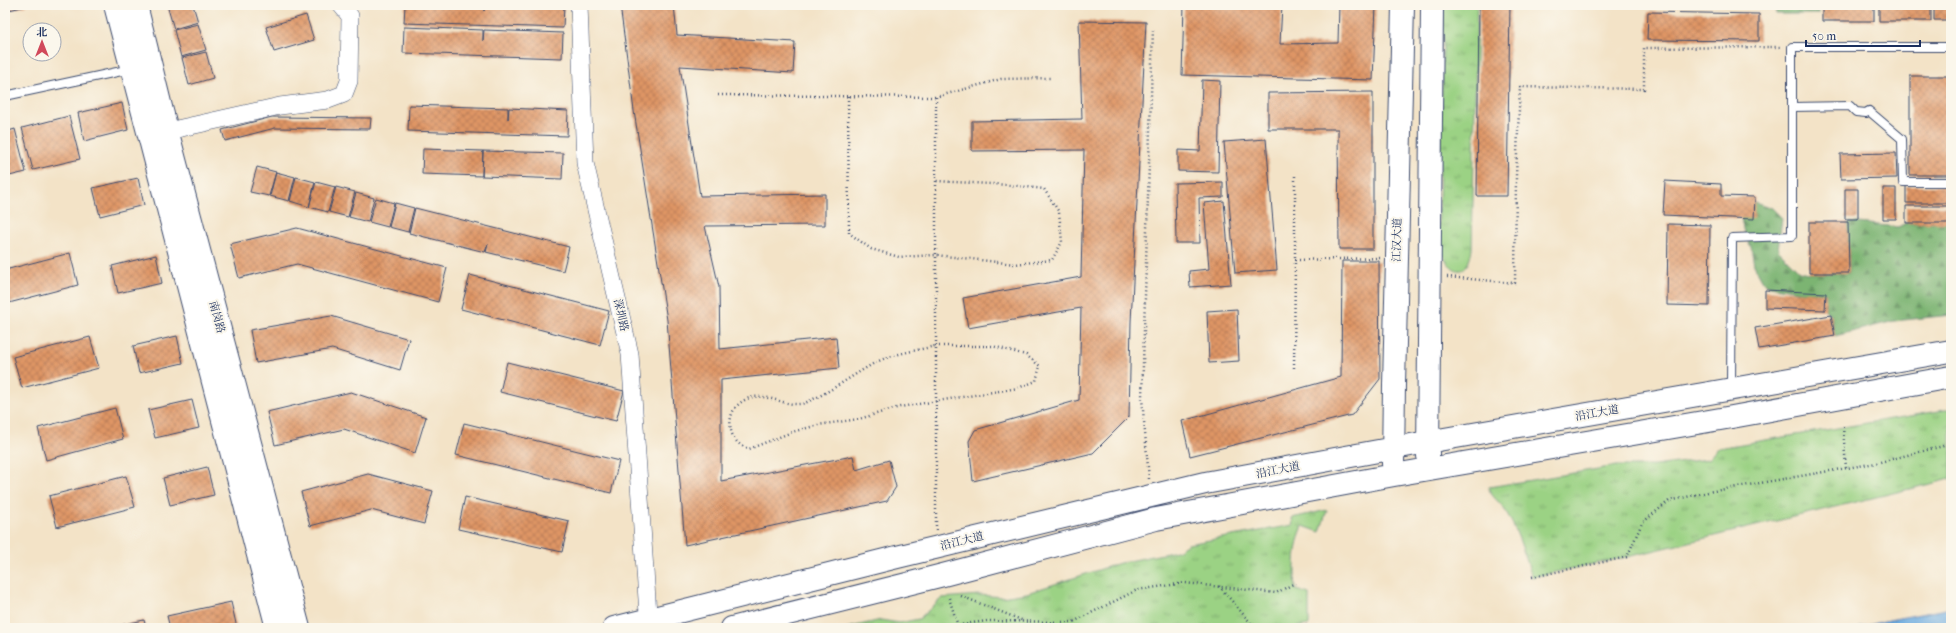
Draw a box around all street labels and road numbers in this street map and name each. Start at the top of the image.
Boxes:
street label: 江汉大道 [1390,218,1404,262]
street label: 深圳路 [611,297,631,333]
street label: 南岗路 [206,299,228,335]
street label: 沿江大道 [1574,403,1620,423]
street label: 沿江大道 [1255,459,1301,481]
street label: 沿江大道 [939,529,985,553]

